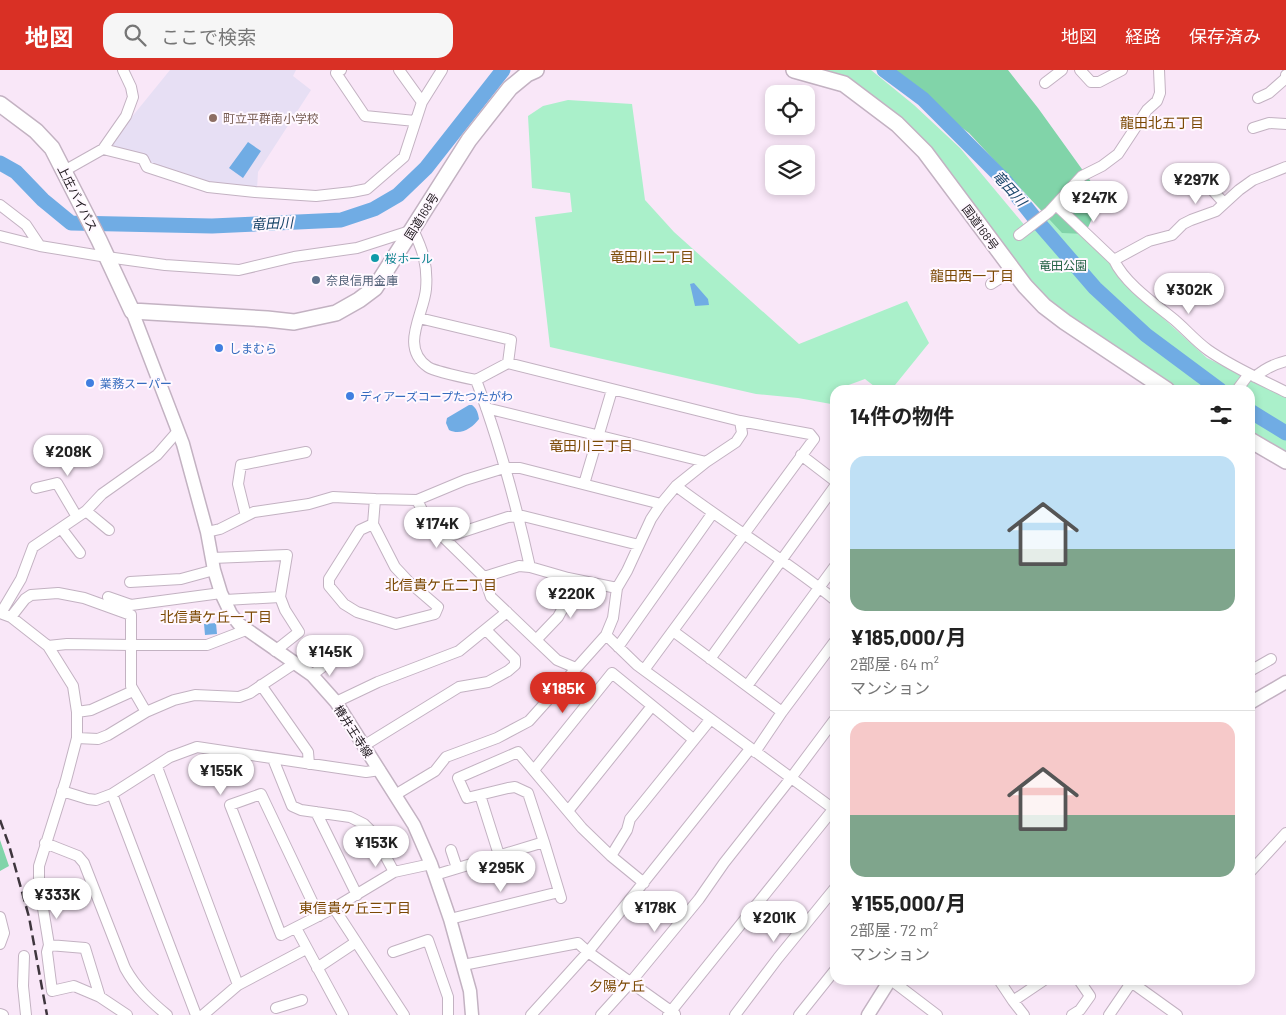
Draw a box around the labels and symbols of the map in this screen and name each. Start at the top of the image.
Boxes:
place label: 町立平群南小学校 [223,111,319,125]
marker: 町立平群南小学校 [207,112,219,124]
district label: 龍田北五丁目 [1120,114,1204,131]
pin: ¥297K [1161,162,1231,205]
street label: 上庄バイパス [55,163,101,233]
water label: 竜田川 [990,167,1032,211]
pin: ¥247K [1059,180,1129,223]
street label: 国道168号 [401,190,441,242]
street label: 国道168号 [960,202,1002,252]
water label: 竜田川 [251,213,295,233]
district label: 竜田川二丁目 [610,248,694,265]
place label: 桜ホール [385,251,433,265]
marker: 桜ホール [369,252,381,264]
park label: 竜田公園 [1039,258,1087,272]
district label: 龍田西一丁目 [930,267,1014,284]
pin: ¥302K [1154,272,1224,315]
place label: 奈良信用金庫 [326,273,398,287]
marker: 奈良信用金庫 [310,274,322,286]
place label: しまむら [229,341,277,355]
marker: しまむら [213,342,225,354]
place label: 業務スーパー [100,376,172,390]
marker: 業務スーパー [84,377,96,389]
place label: ディアーズコープたつたがわ [360,389,513,403]
marker: ディアーズコープたつたがわ [344,390,356,402]
pin: ¥208K [33,434,103,477]
district label: 竜田川三丁目 [549,437,633,454]
pin: ¥174K [402,506,472,549]
district label: 北信貴ケ丘二丁目 [385,576,497,593]
pin: ¥220K [536,576,606,619]
district label: 北信貴ケ丘一丁目 [160,608,272,625]
pin: ¥145K [295,634,365,677]
pin: ¥185K [528,672,598,714]
street label: 椿井王寺線 [332,702,376,760]
pin: ¥155K [186,754,256,796]
pin: ¥153K [341,826,411,868]
pin: ¥295K [466,850,536,893]
pin: ¥333K [22,878,92,920]
pin: ¥178K [620,890,690,933]
district label: 東信貴ケ丘三丁目 [299,899,411,916]
pin: ¥201K [739,900,809,943]
district label: 夕陽ケ丘 [589,977,645,994]

